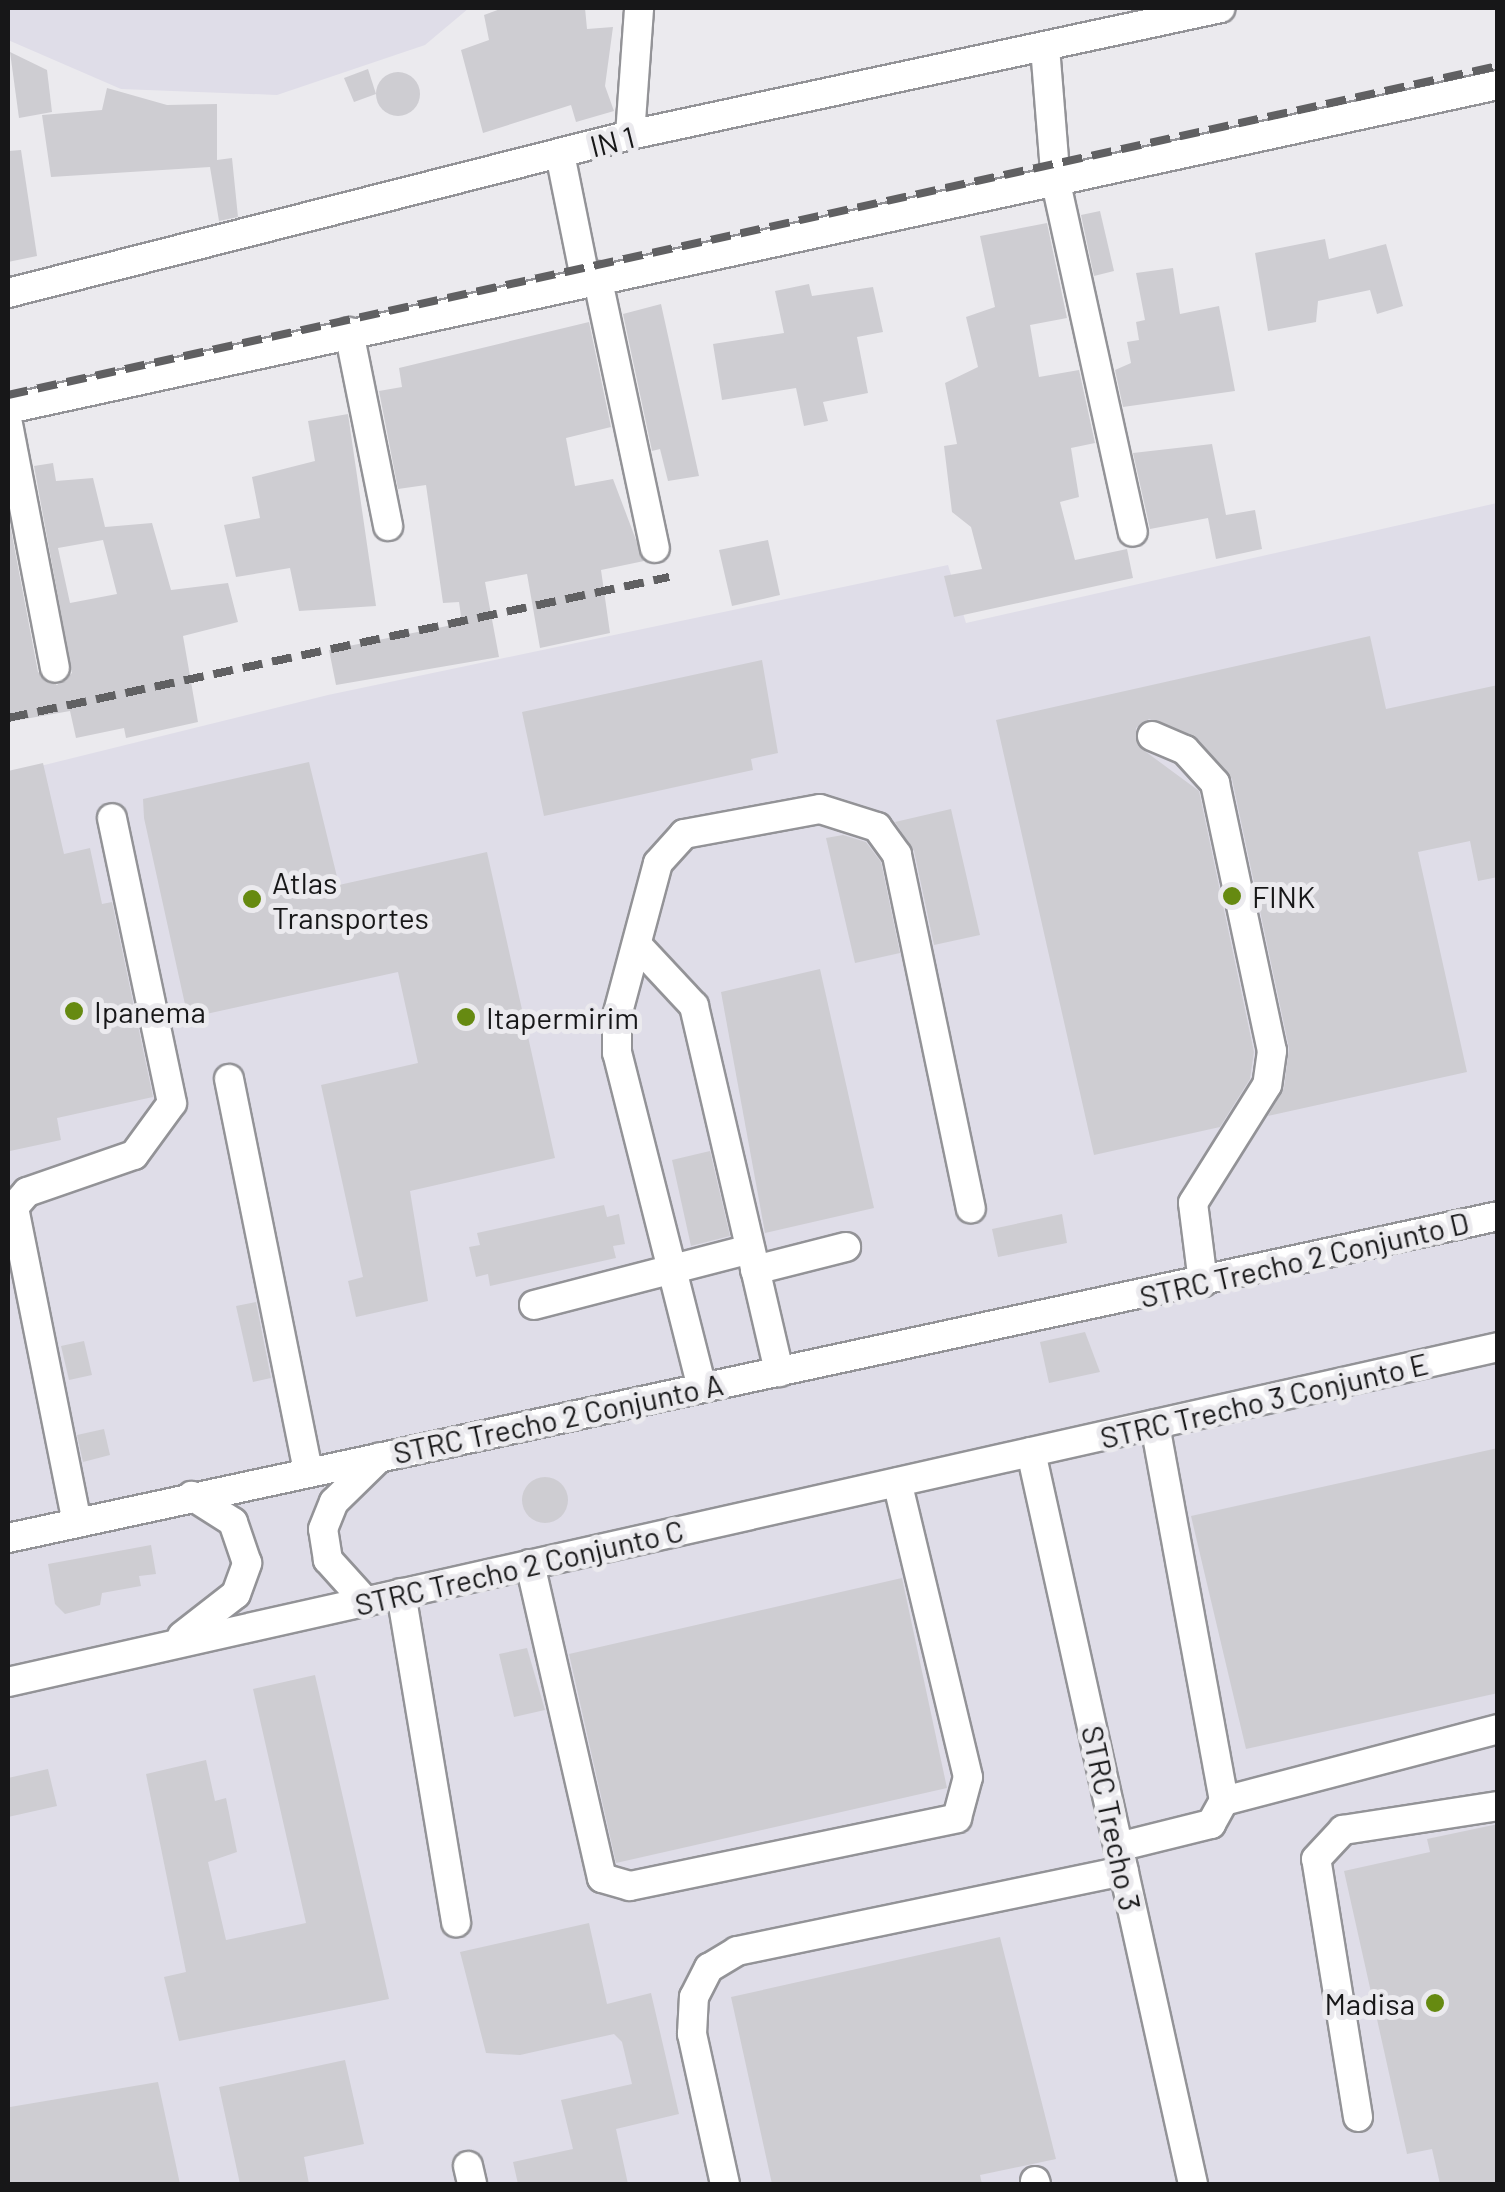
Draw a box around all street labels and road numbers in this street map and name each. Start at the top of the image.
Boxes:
street label: IN 1 [586,118,638,164]
street label: STRC Trecho 2 Conjunto D [1136,1204,1472,1314]
street label: STRC Trecho 3 Conjunto E [1097,1345,1431,1455]
street label: STRC Trecho 2 Conjunto A [390,1365,726,1471]
street label: STRC Trecho 2 Conjunto C [351,1512,687,1622]
street label: STRC Trecho 3 [1075,1722,1149,1914]

